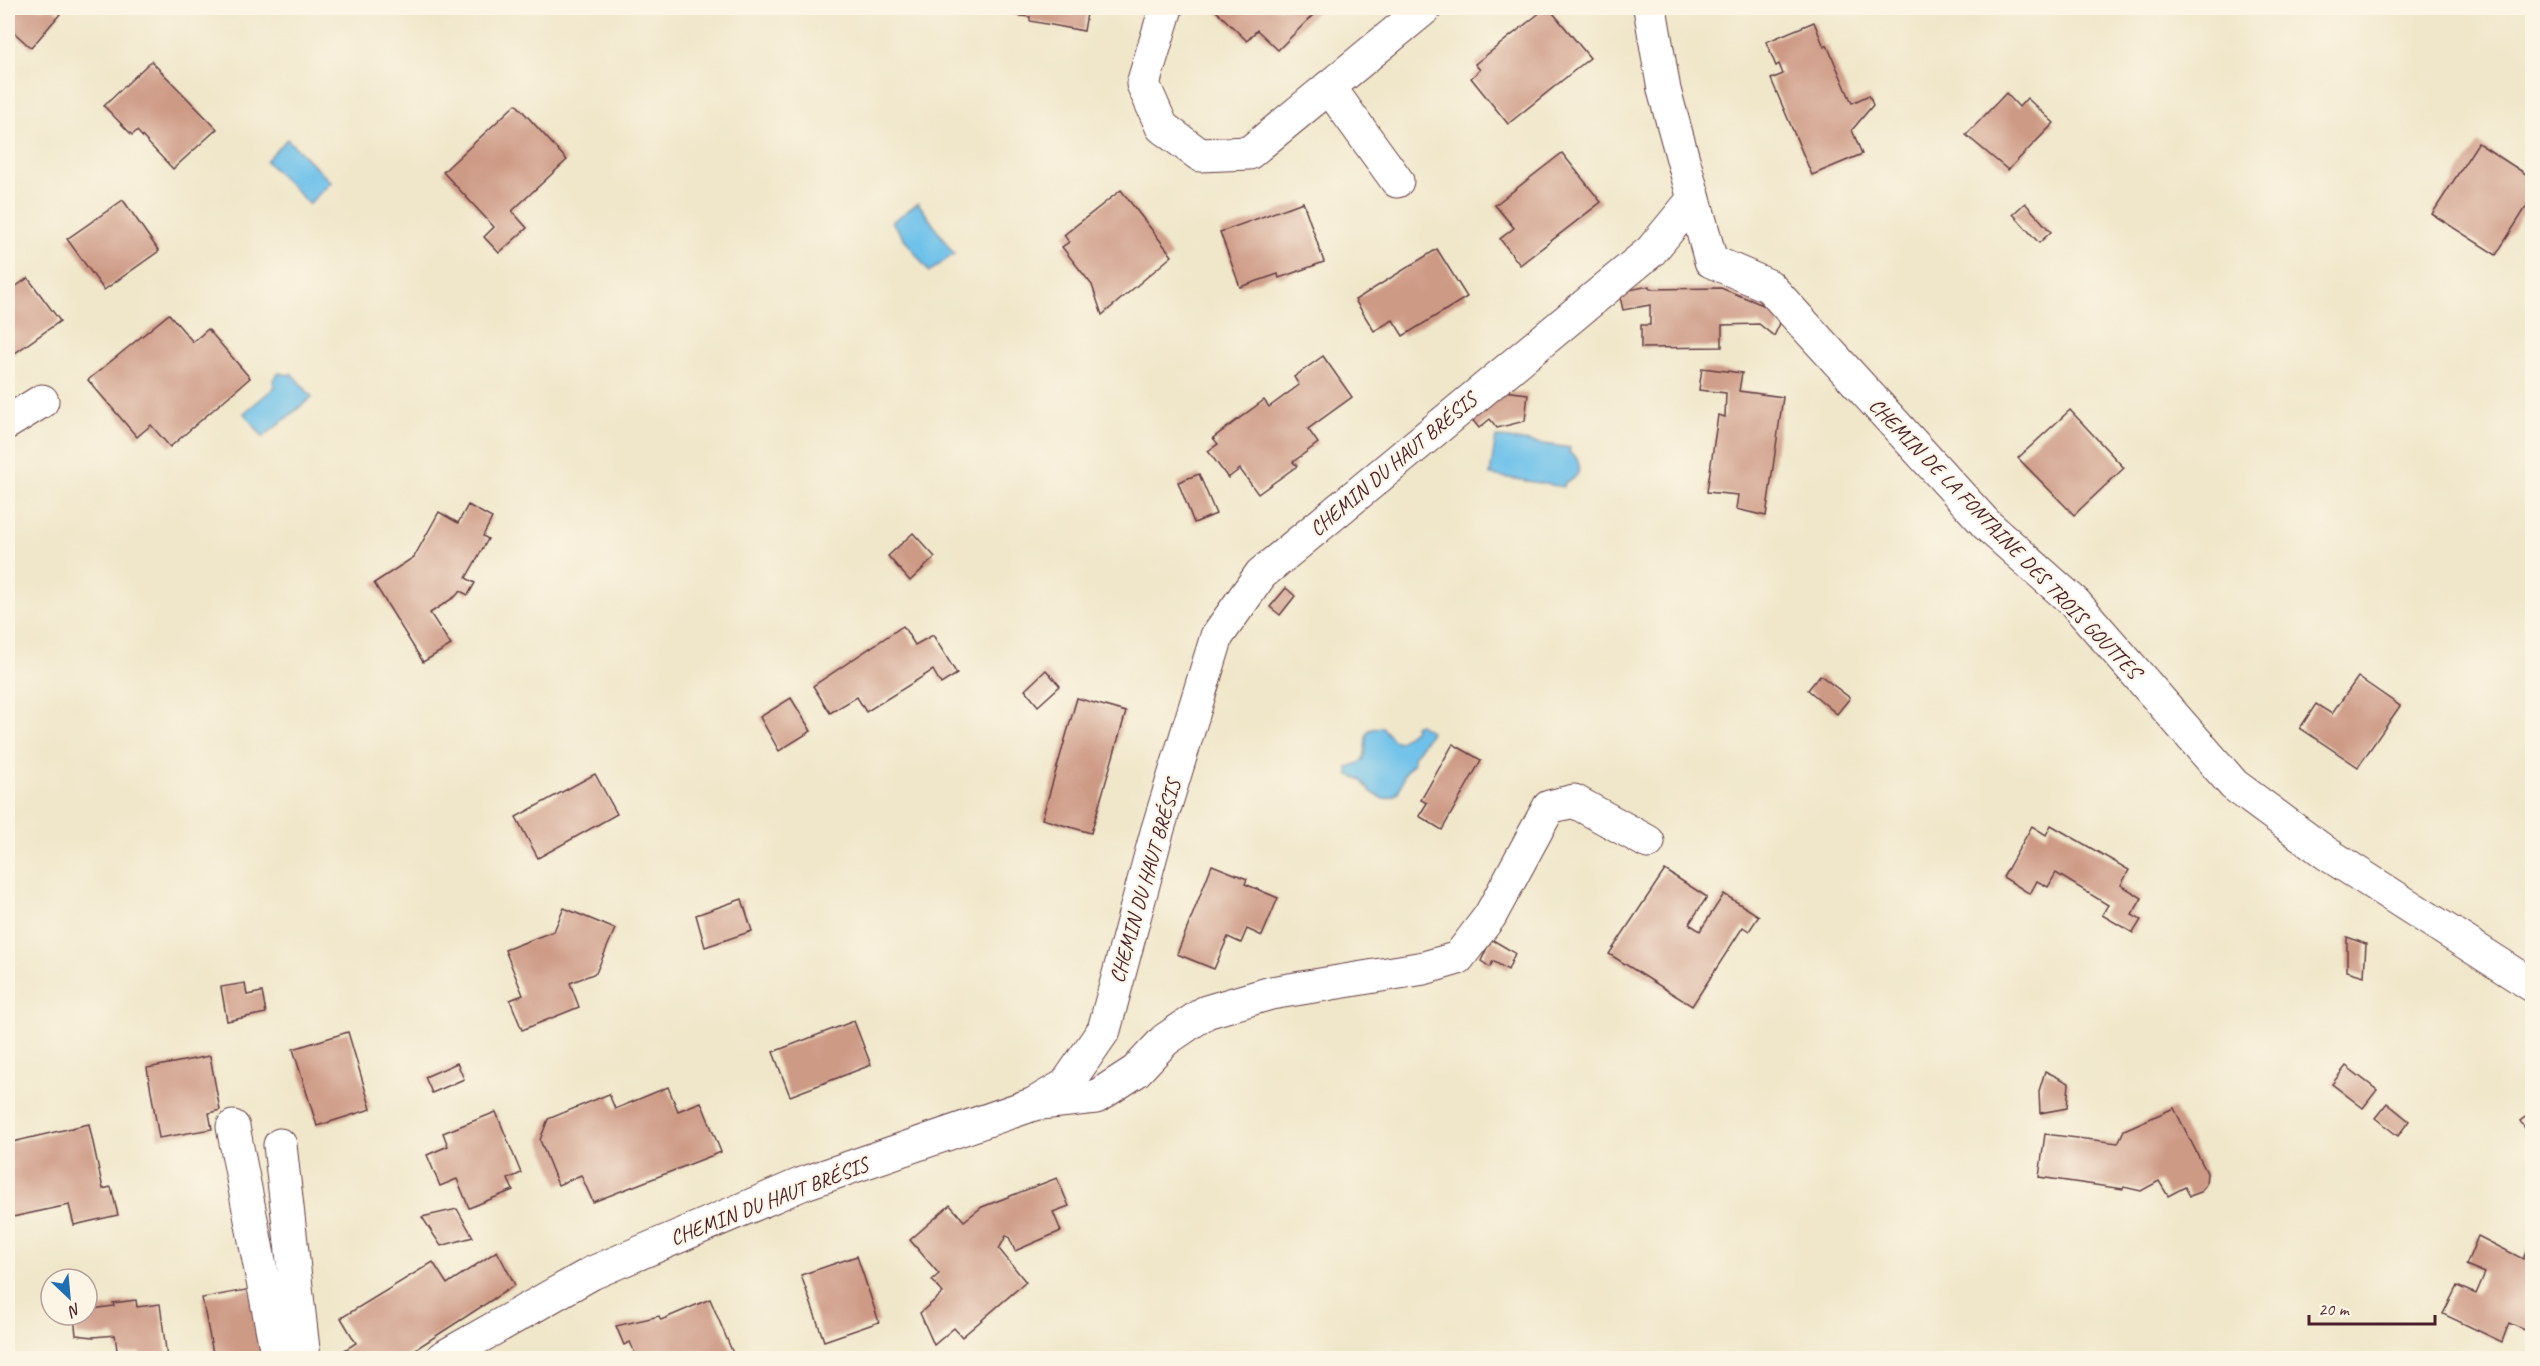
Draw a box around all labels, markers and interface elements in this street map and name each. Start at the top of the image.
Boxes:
street label: CHEMIN DU HAUT BRÉSIS [1304,385,1484,541]
street label: CHEMIN DE LA FONTAINE DES TROIS GOUTTES [1864,392,2149,686]
street label: CHEMIN DU HAUT BRÉSIS [1104,774,1187,986]
street label: CHEMIN DU HAUT BRÉSIS [666,1150,874,1251]
north arrow [39,1267,99,1327]
scale bar [2309,1288,2435,1326]
text: N [64,1298,84,1322]
text: 20 m [2318,1298,2351,1320]

